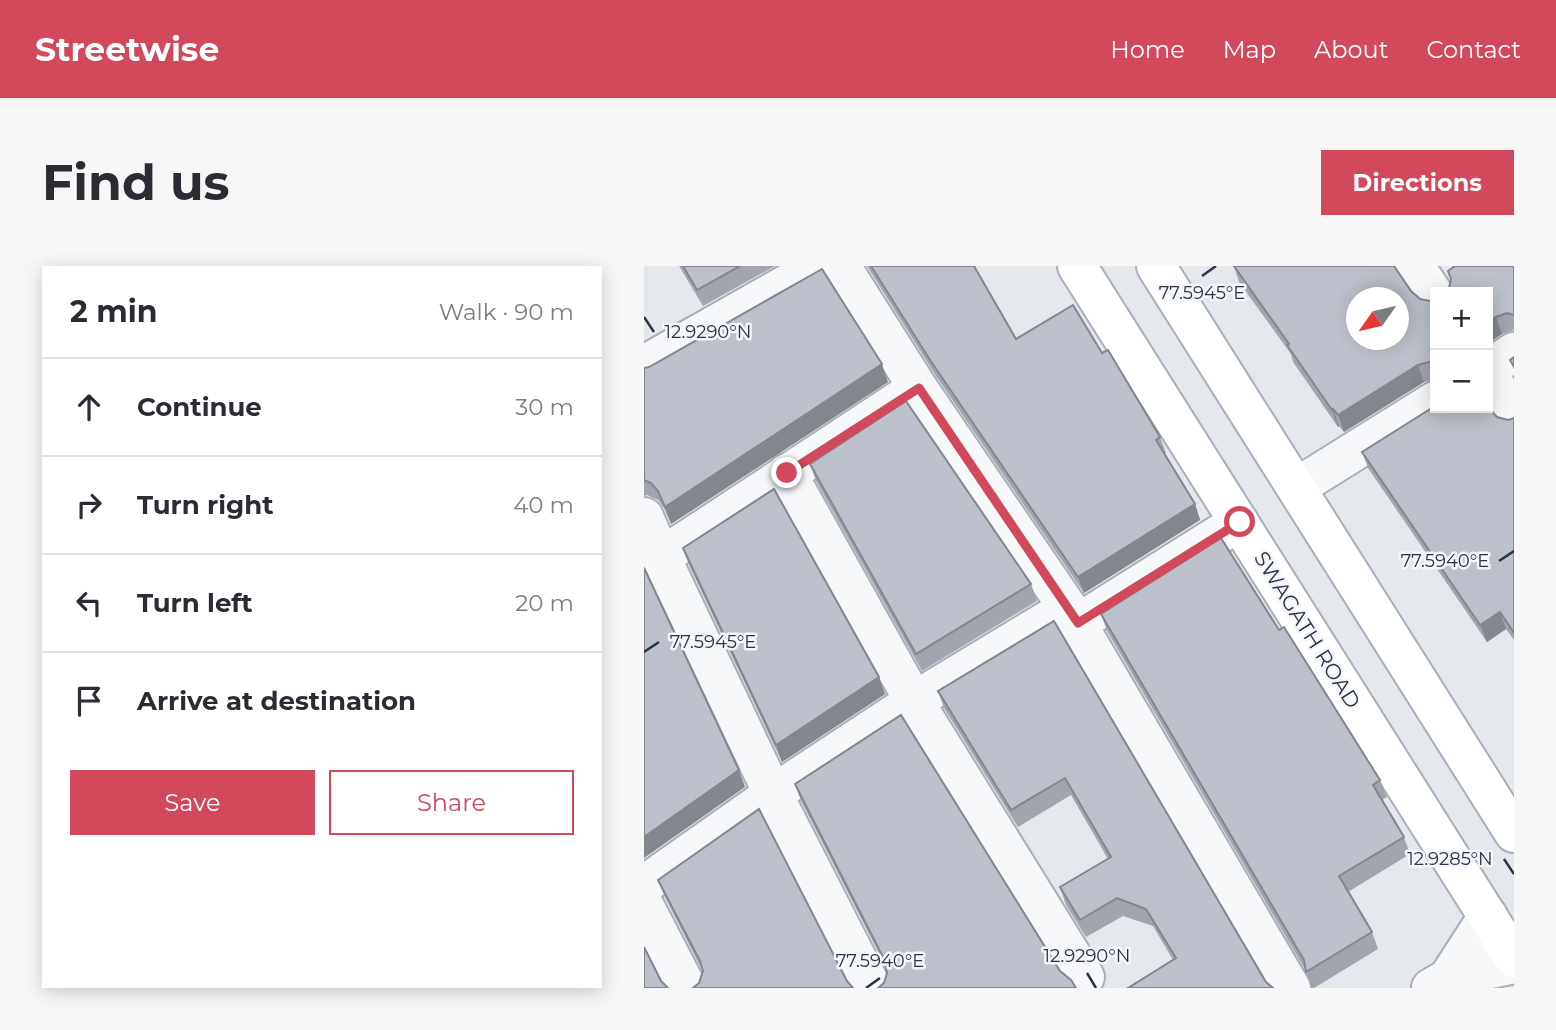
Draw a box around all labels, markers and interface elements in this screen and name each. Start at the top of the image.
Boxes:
text: Streetwise [35,29,219,69]
text: Home [1110,35,1185,64]
text: Map [1223,35,1276,64]
text: About [1314,35,1388,64]
text: Contact [1426,35,1521,64]
button: Directions [1321,150,1514,215]
text: Find us [42,153,230,212]
text: 77.5945°E [1159,282,1245,304]
north arrow [1346,287,1409,350]
map controls [1430,287,1493,413]
button: + [1430,287,1493,350]
text: 2 min [70,293,157,330]
text: Walk · 90 m [439,298,574,326]
text: 12.9290°N [665,321,752,343]
button: − [1430,350,1493,413]
icon: ahead [70,388,108,426]
text: Continue [137,391,262,423]
text: 30 m [515,393,574,421]
route end [771,457,802,488]
icon: right [70,486,108,524]
text: Turn right [137,489,273,521]
text: 40 m [513,491,574,519]
route start [1224,506,1255,537]
street label: SWAGATH ROAD [1249,547,1366,713]
text: 77.5940°E [1401,550,1489,572]
icon: left [70,584,108,622]
text: Turn left [137,587,253,619]
text: 20 m [515,589,574,617]
text: 77.5945°E [670,631,756,653]
icon: arrive [70,682,108,720]
text: Arrive at destination [137,685,416,717]
button: Save [70,770,315,835]
button: Share [329,770,574,835]
text: 12.9285°N [1407,848,1493,870]
text: 12.9290°N [1044,945,1131,967]
text: 77.5940°E [836,950,924,972]

